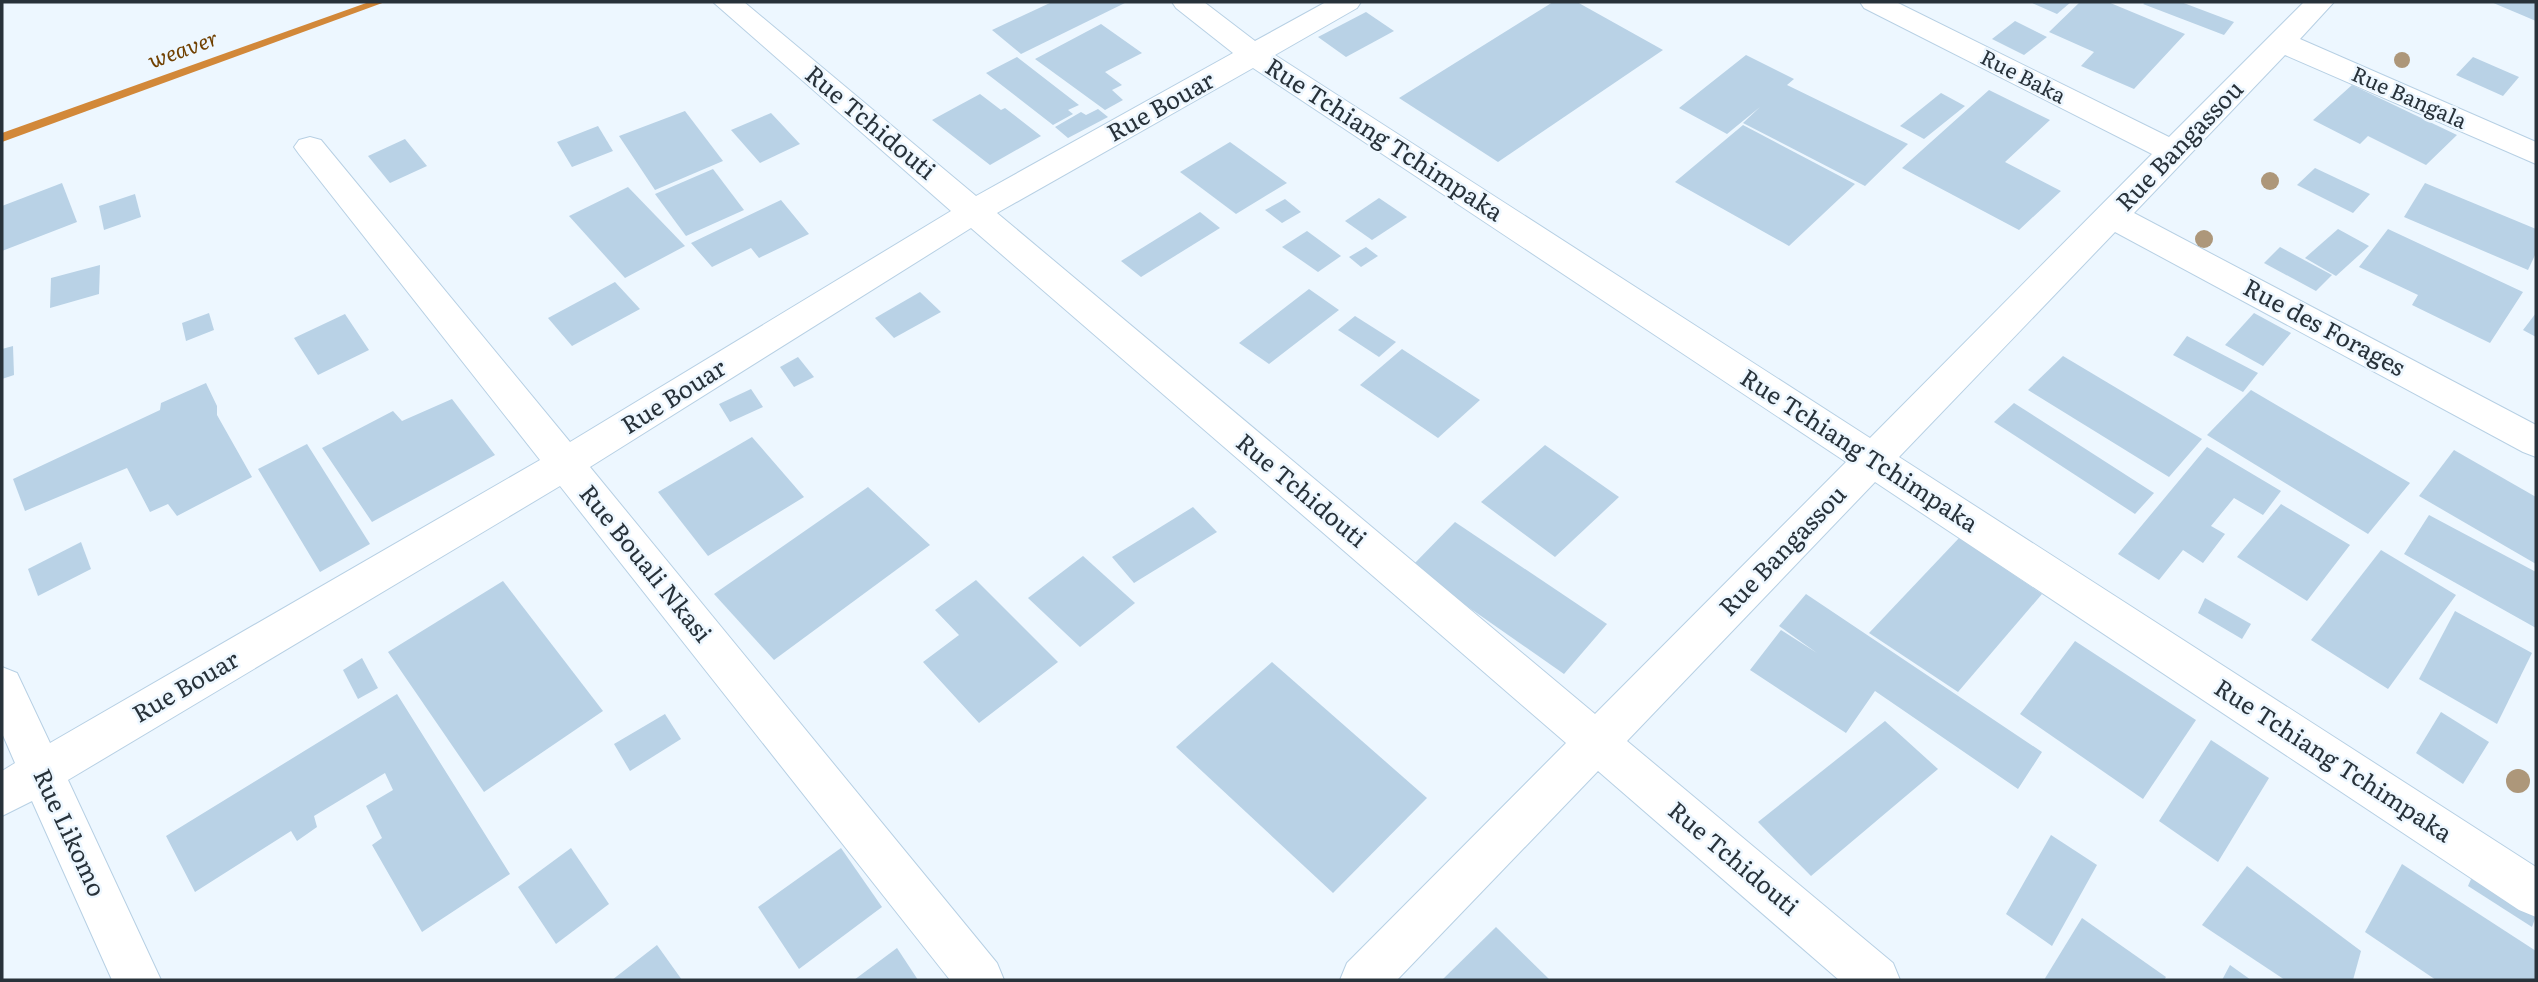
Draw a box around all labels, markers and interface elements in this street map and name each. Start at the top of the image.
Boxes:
water label: weaver [143,21,222,75]
street label: Rue Baka [1976,40,2073,110]
street label: Rue Tchiang Tchimpaka [1260,48,1511,228]
street label: Rue Tchidouti [799,56,945,186]
street label: Rue Bangala [2348,57,2473,135]
street label: Rue Bouar [1100,61,1220,149]
street label: Rue Bangassou [2107,71,2250,218]
street label: Rue des Forages [2238,268,2412,383]
street label: Rue Bouar [613,348,732,441]
street label: Rue Tchiang Tchimpaka [1735,359,1986,539]
street label: Rue Tchidouti [1230,424,1376,554]
street label: Rue Bouali Nkasi [572,476,721,649]
street label: Rue Bangassou [1710,476,1853,623]
street label: Rue Bouar [125,640,245,729]
street label: Rue Tchiang Tchimpaka [2209,669,2460,849]
street label: Rue Likomo [26,762,116,902]
street label: Rue Tchidouti [1662,792,1808,922]

